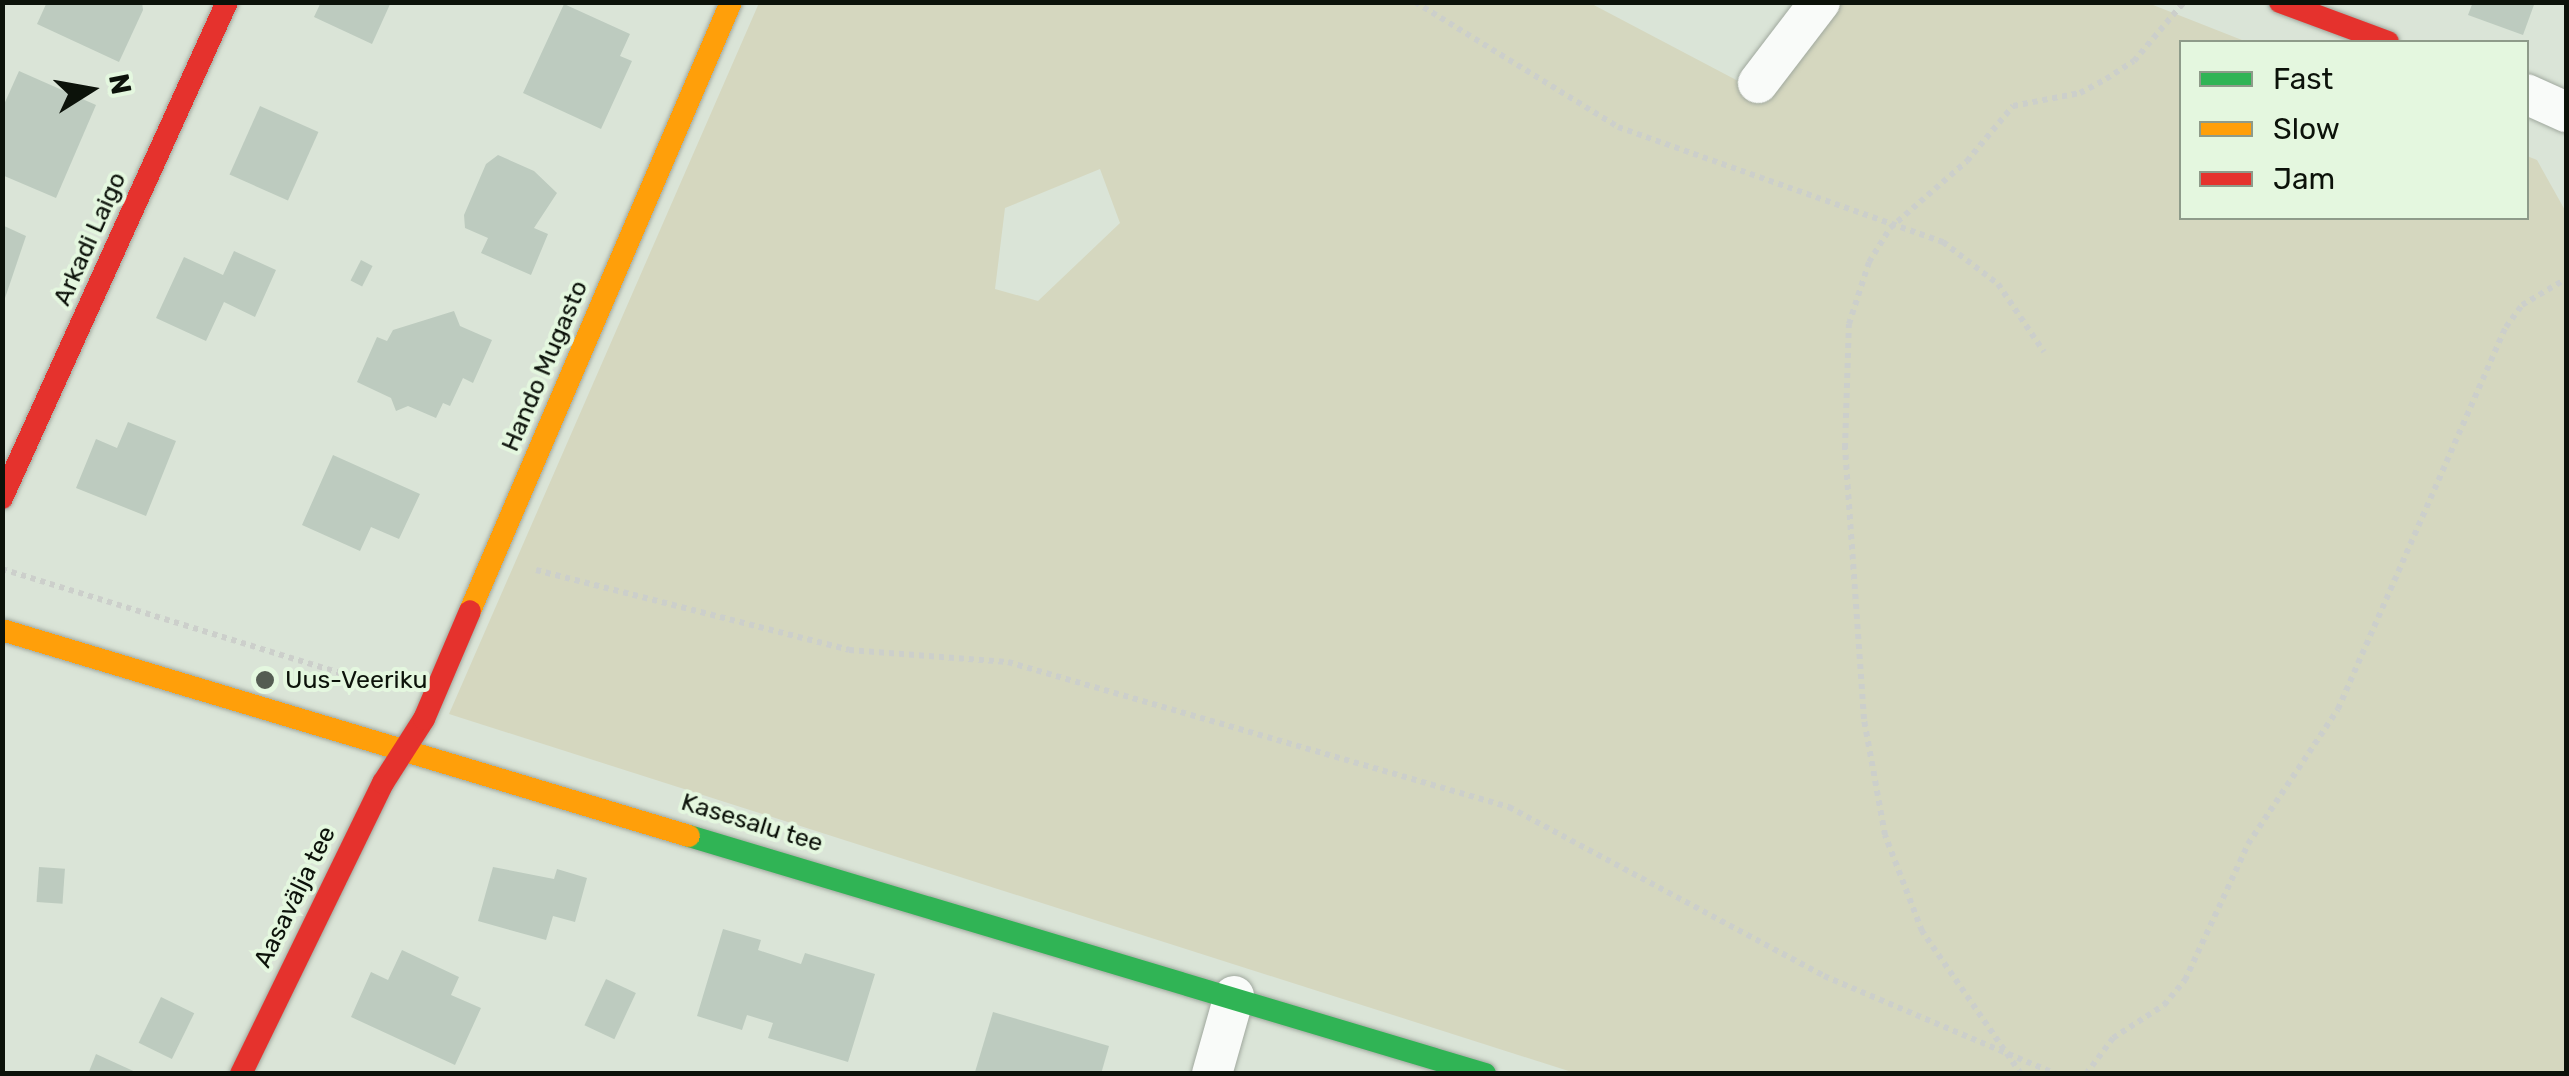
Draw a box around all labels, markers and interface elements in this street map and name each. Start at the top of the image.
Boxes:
north arrow [40,40,140,140]
legend [2179,40,2529,220]
text: Fast [2273,61,2333,97]
text: N [102,71,138,97]
text: Slow [2273,111,2340,147]
text: Jam [2273,161,2335,197]
street label: Arkadi Laigo [47,168,133,310]
street label: Hando Mugasto [496,276,594,456]
place label: Uus-Veeriku [285,665,428,695]
marker: Uus-Veeriku [254,669,276,691]
street label: Kasesalu tee [677,787,827,859]
street label: Aasavälja tee [248,821,342,973]

